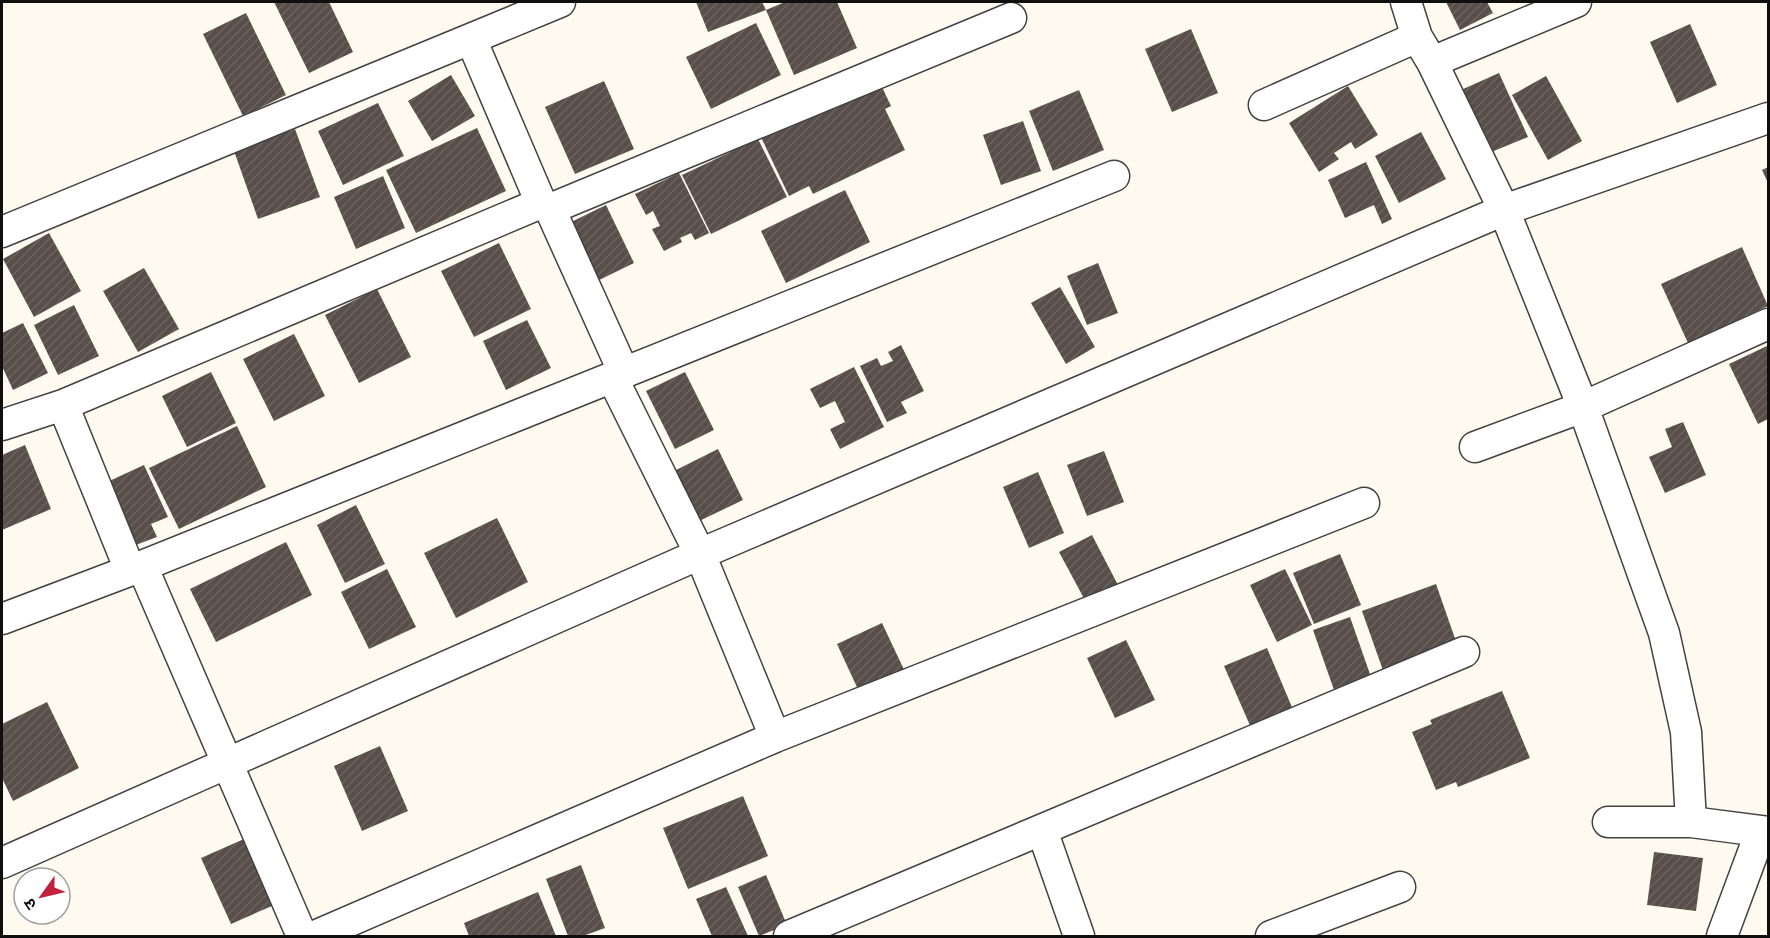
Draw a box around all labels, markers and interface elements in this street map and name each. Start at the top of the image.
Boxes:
north arrow [12,866,72,926]
text: उ [19,894,40,913]

